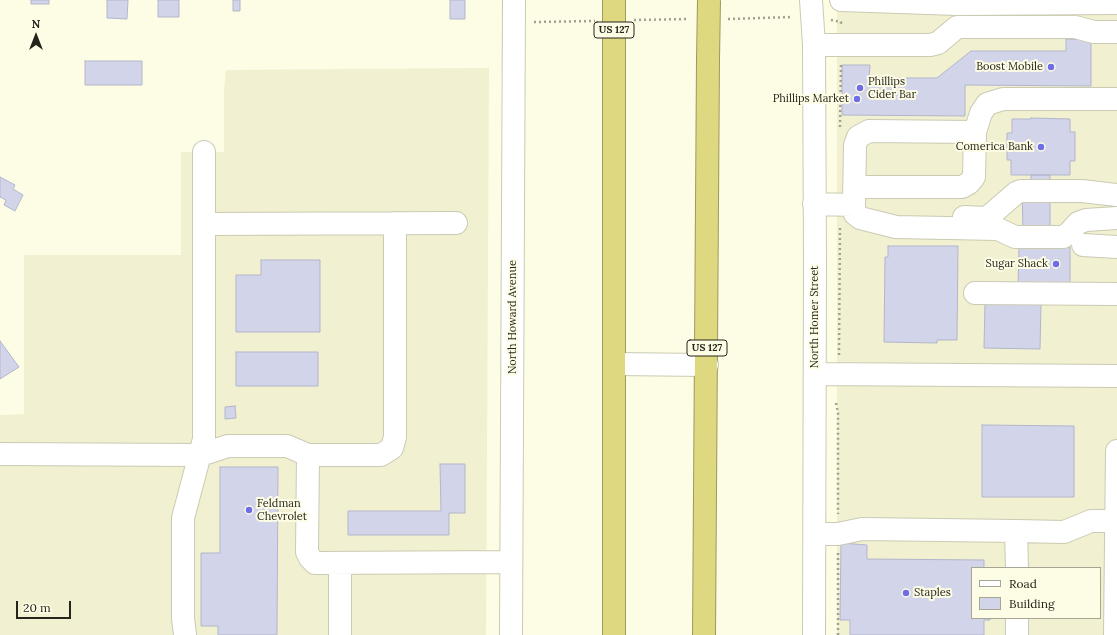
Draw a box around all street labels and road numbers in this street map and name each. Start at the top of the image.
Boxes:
road number: US 127 [594,22,634,38]
street label: North Howard Avenue [506,260,520,374]
street label: North Homer Street [808,266,822,368]
road number: US 127 [687,340,727,356]

